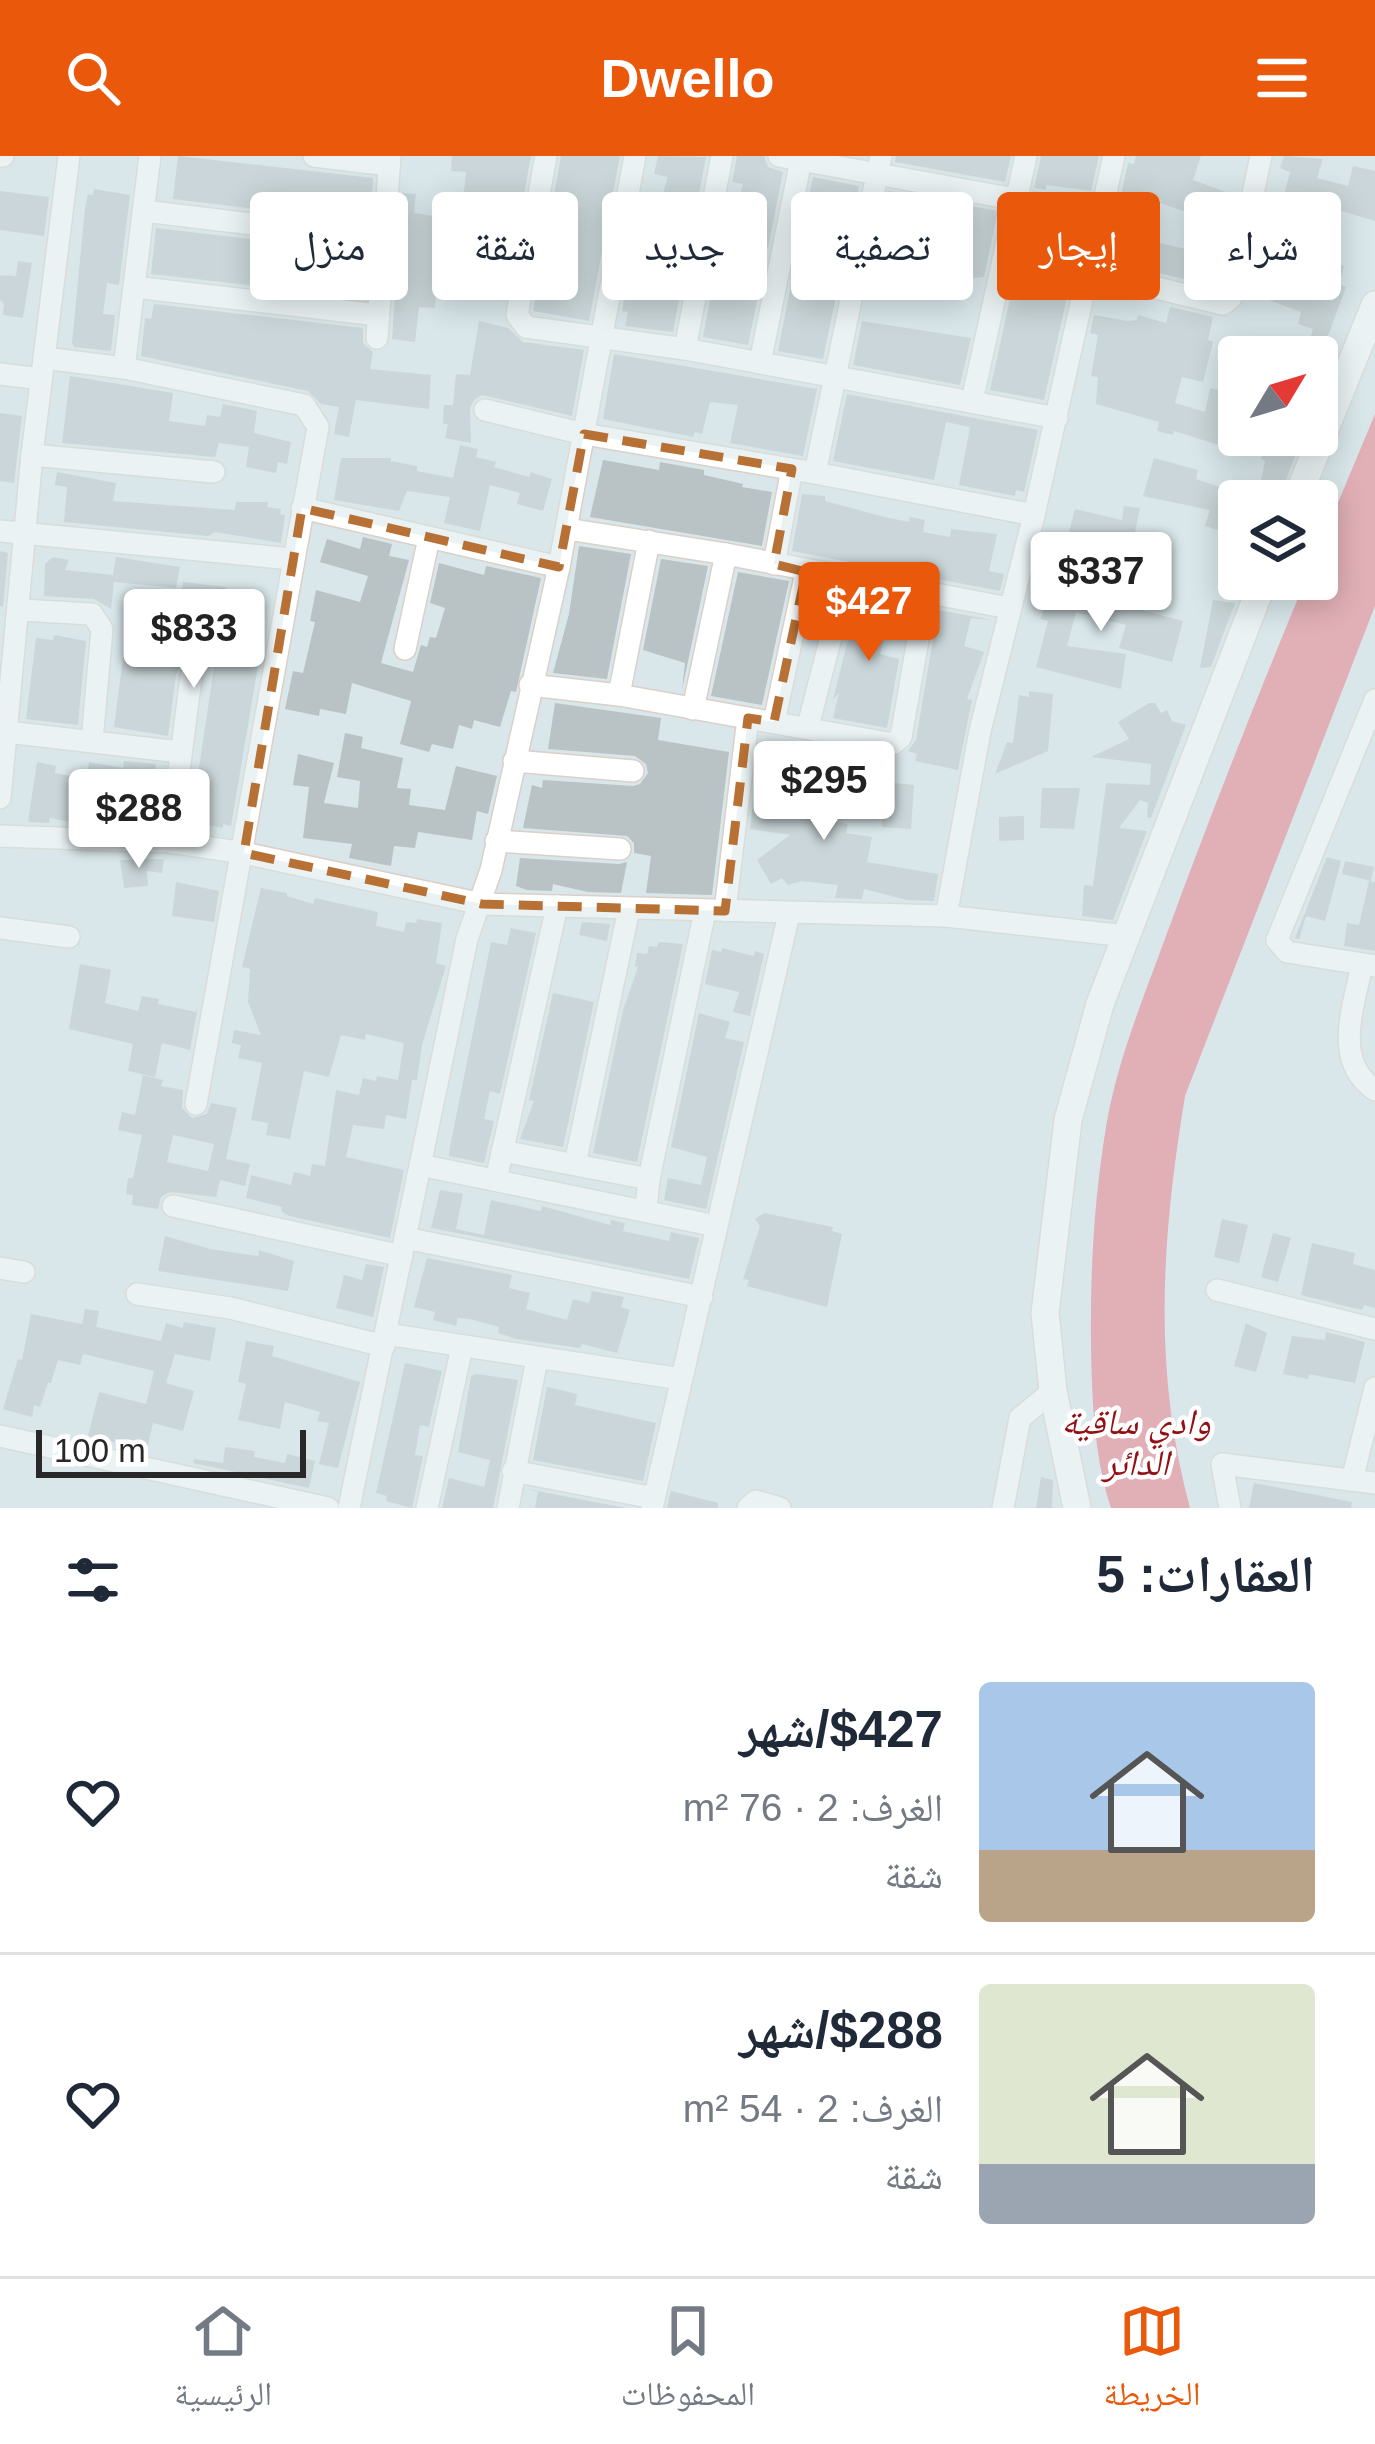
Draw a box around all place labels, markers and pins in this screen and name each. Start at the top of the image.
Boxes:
pin: $337 [1030,532,1172,634]
pin: $427 [798,562,940,664]
pin: $833 [123,589,265,691]
pin: $295 [753,741,895,843]
pin: $288 [68,769,210,871]

